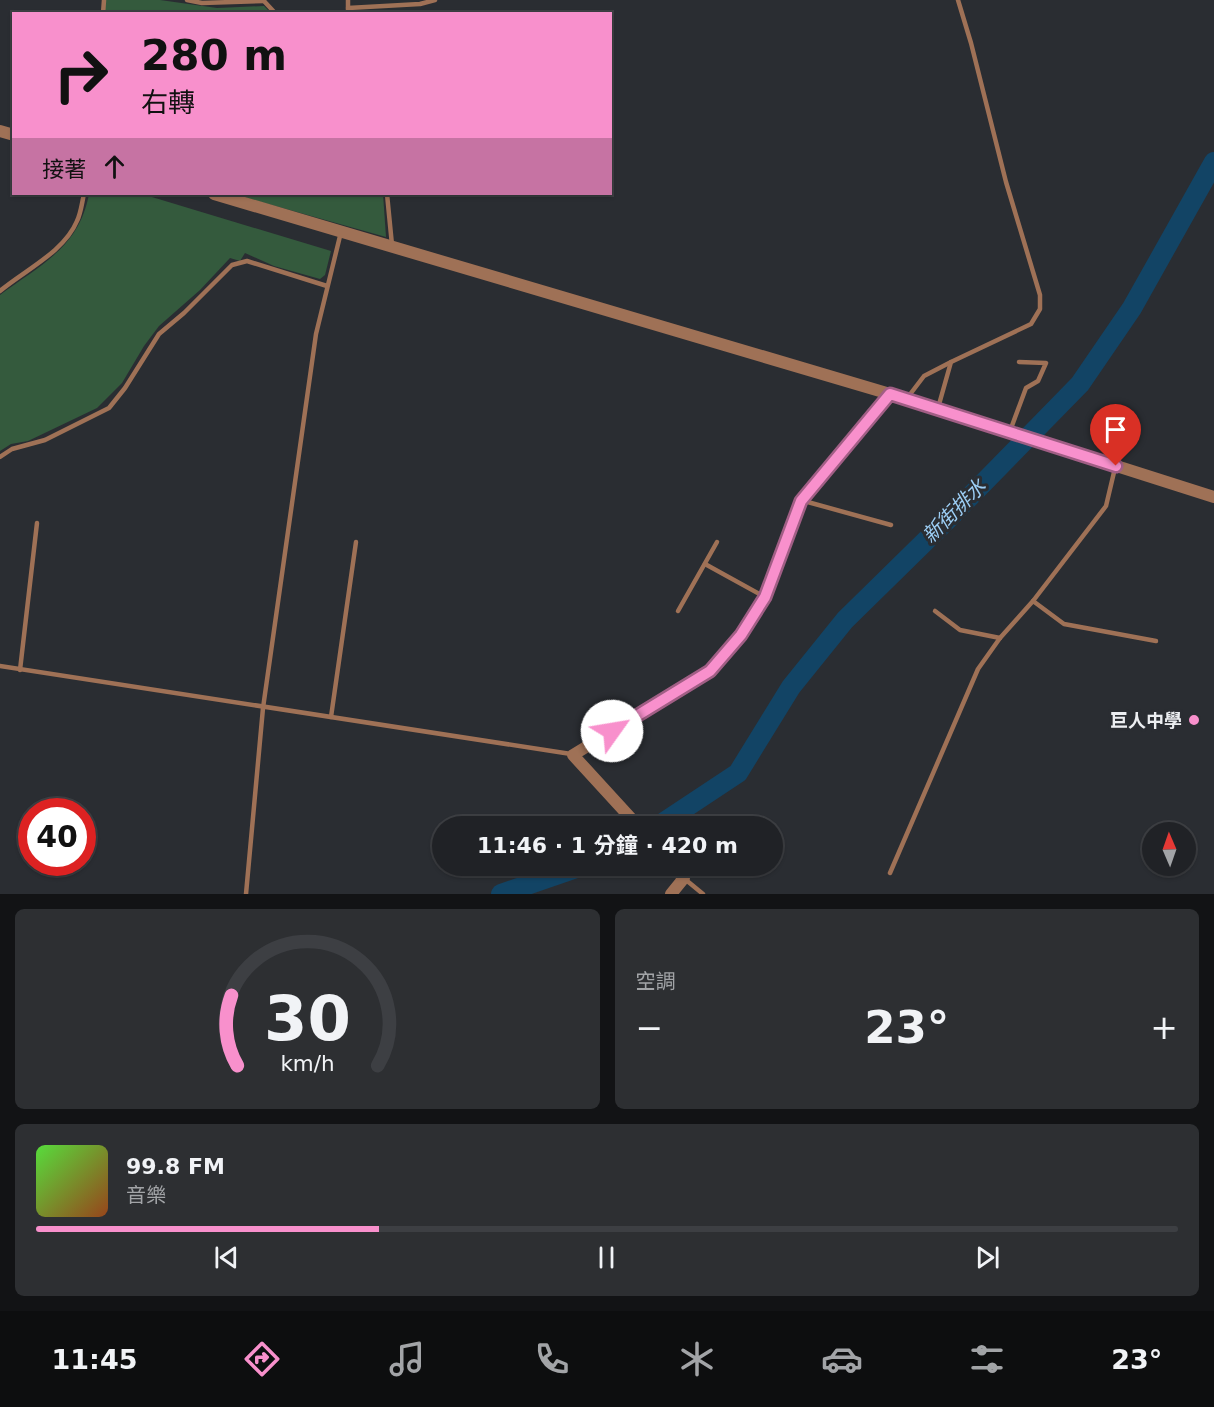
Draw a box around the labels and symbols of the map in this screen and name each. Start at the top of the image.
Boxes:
pin [1090,404,1141,466]
water label: 新街排水 [917,474,991,548]
position arrow [580,699,644,763]
place label: 巨人中學 [1110,710,1182,731]
marker: 巨人中學 [1187,713,1201,727]
speed limit sign: 40 [18,798,96,876]
north arrow [1142,822,1196,876]

